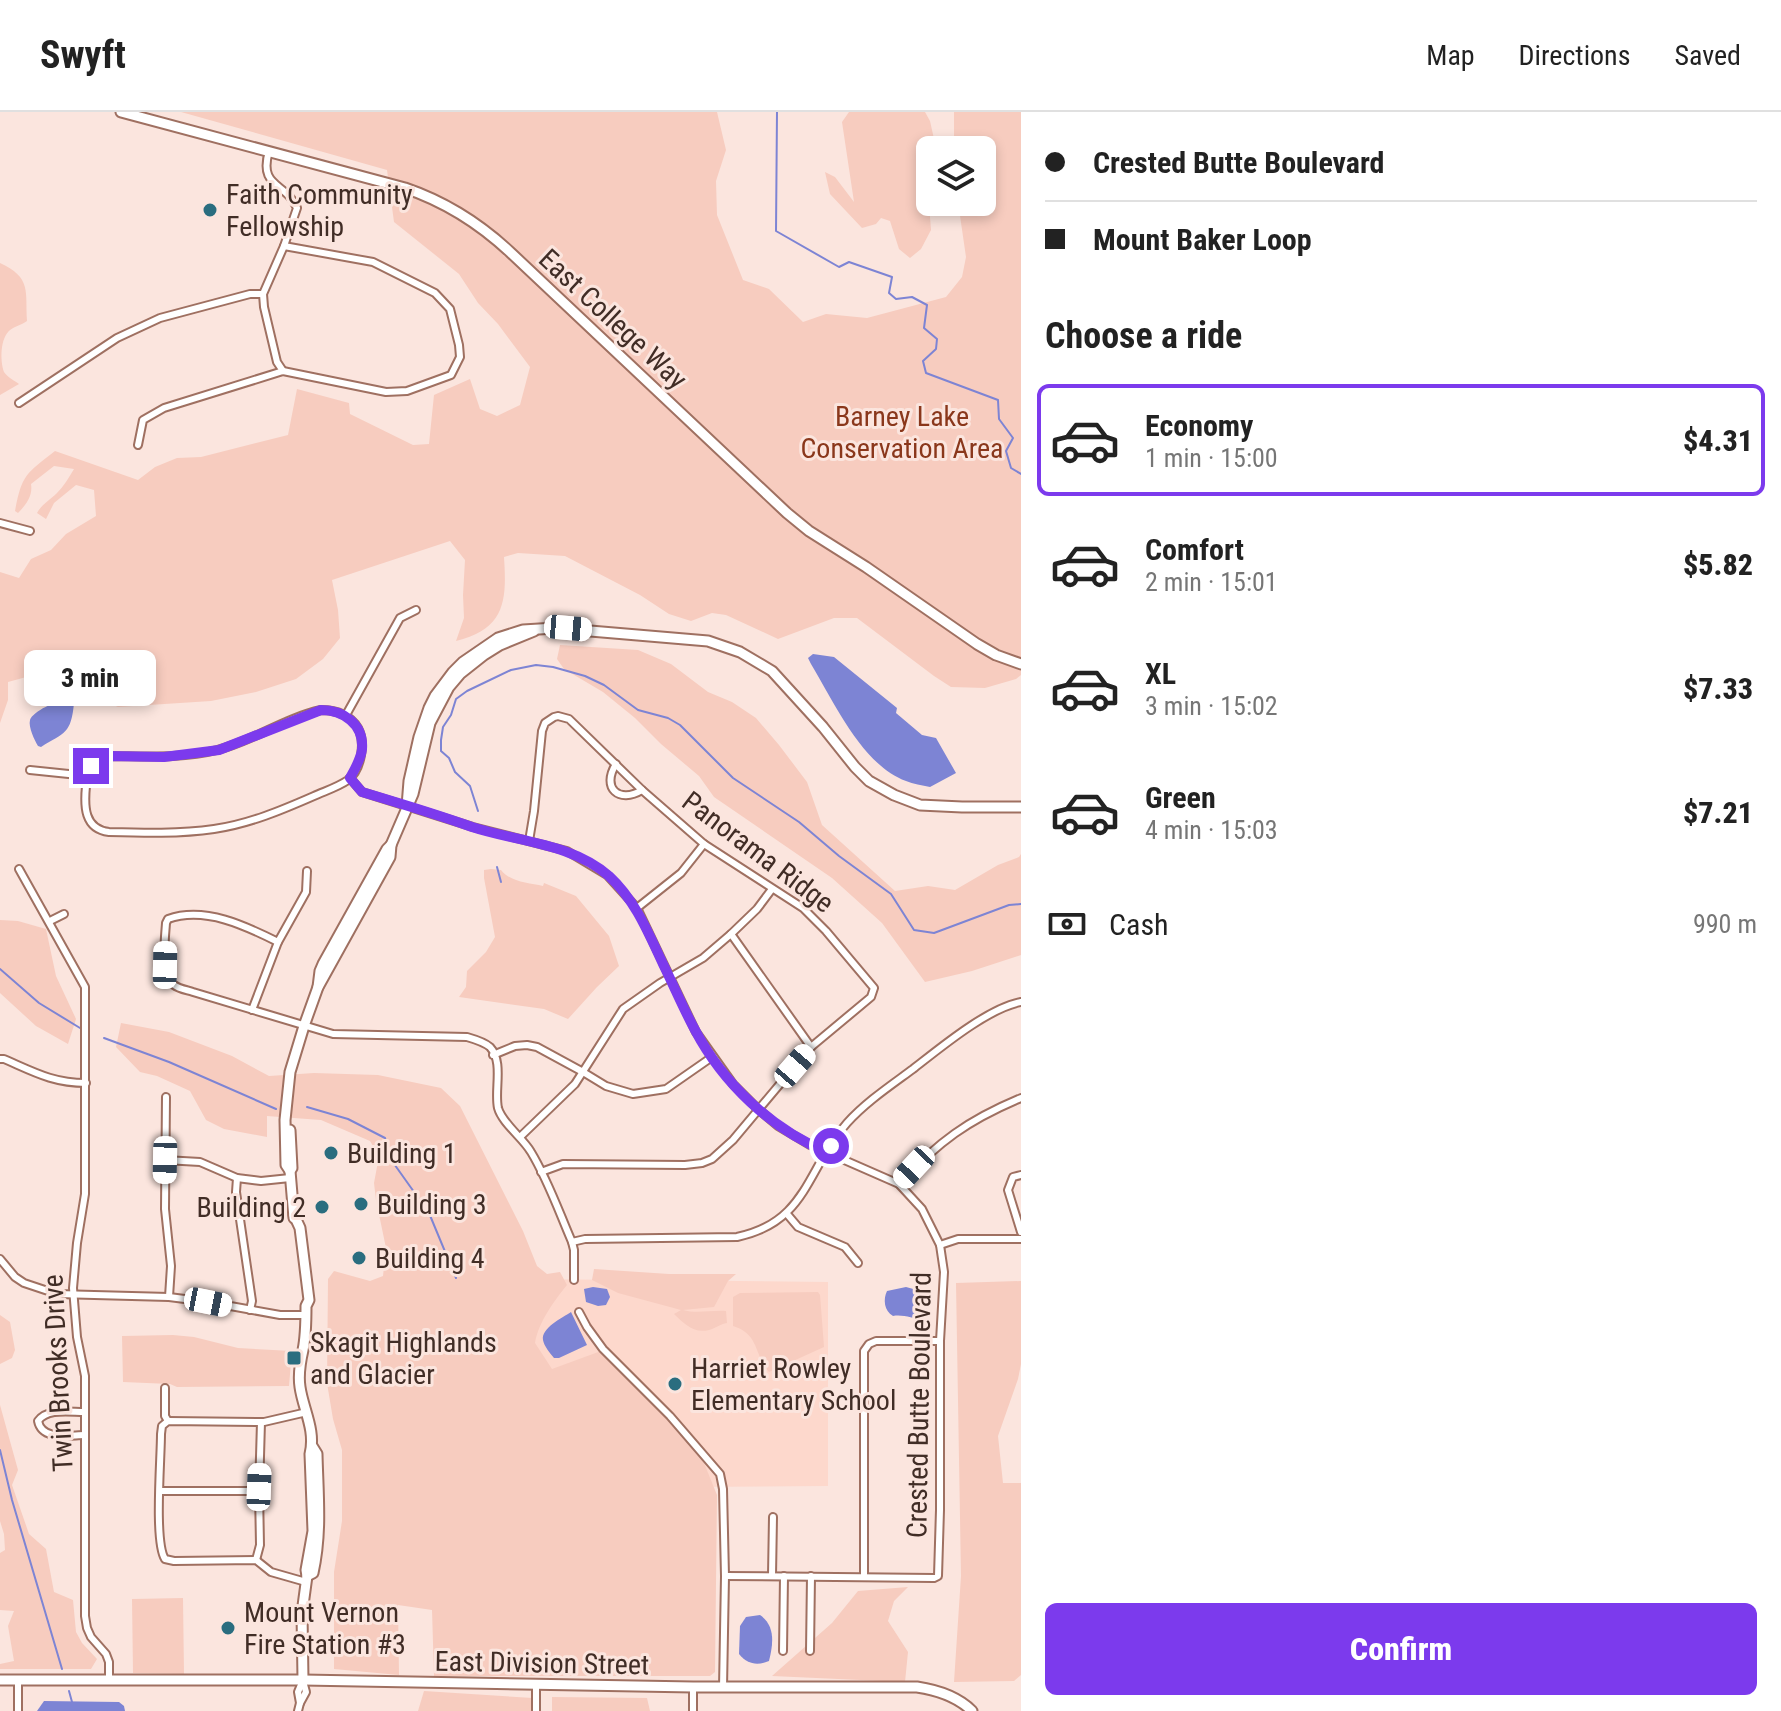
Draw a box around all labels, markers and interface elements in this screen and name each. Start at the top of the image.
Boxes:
text: Swyft [40,33,126,77]
text: Map [1426,39,1475,72]
text: Directions [1519,39,1630,72]
text: Saved [1674,39,1741,72]
map controls [916,136,996,216]
button: layers [916,136,996,216]
text: Crested Butte Boulevard [1093,145,1384,180]
place label: Faith Community Fellowship [226,178,413,243]
marker: Faith Community Fellowship [201,201,219,219]
text: Mount Baker Loop [1093,222,1312,257]
street label: East College Way [532,242,694,396]
text: Choose a ride [1045,315,1242,357]
park label: Barney Lake Conservation Area [800,400,1004,465]
icon: car [1049,404,1121,476]
text: Economy [1145,408,1253,443]
text: $4.31 [1683,423,1753,458]
text: 1 min · 15:00 [1145,443,1278,473]
icon: car [1049,528,1121,600]
text: Comfort [1145,532,1244,567]
text: $5.82 [1683,547,1753,582]
text: 2 min · 15:01 [1145,567,1278,597]
car [543,614,593,642]
callout: 3 min [25,650,157,706]
icon: car [1049,652,1121,724]
text: XL [1145,656,1176,691]
text: 3 min [61,663,119,693]
text: $7.33 [1683,671,1753,706]
text: 3 min · 15:02 [1145,691,1278,721]
route end [73,748,109,784]
icon: car [1049,776,1121,848]
text: Green [1145,780,1216,815]
street label: Panorama Ridge [676,784,840,920]
text: $7.21 [1683,795,1753,830]
text: 4 min · 15:03 [1145,815,1278,845]
icon: cash [1045,902,1089,946]
text: Cash [1109,907,1169,942]
text: 990 m [1693,909,1757,939]
car [153,941,177,989]
car [770,1040,820,1092]
route start [813,1128,849,1164]
car [153,1136,177,1184]
place label: Building 1 [347,1137,457,1170]
car [889,1141,939,1193]
marker: Building 1 [322,1144,340,1162]
place label: Building 3 [377,1188,487,1221]
place label: Building 2 [196,1191,306,1224]
marker: Building 3 [352,1195,370,1213]
marker: Building 2 [313,1198,331,1216]
place label: Building 4 [375,1242,485,1275]
marker: Building 4 [350,1249,368,1267]
street label: Crested Butte Boulevard [900,1272,938,1538]
street label: Twin Brooks Drive [36,1273,80,1473]
car [182,1286,234,1318]
place label: Skagit Highlands and Glacier [310,1326,497,1391]
marker: Skagit Highlands and Glacier [285,1349,303,1367]
place label: Harriet Rowley Elementary School [691,1352,896,1417]
marker: Harriet Rowley Elementary School [666,1375,684,1393]
car [246,1463,272,1511]
place label: Mount Vernon Fire Station #3 [244,1596,406,1661]
button: Confirm [1045,1603,1757,1695]
marker: Mount Vernon Fire Station #3 [219,1619,237,1637]
street label: East Division Street [434,1645,650,1681]

